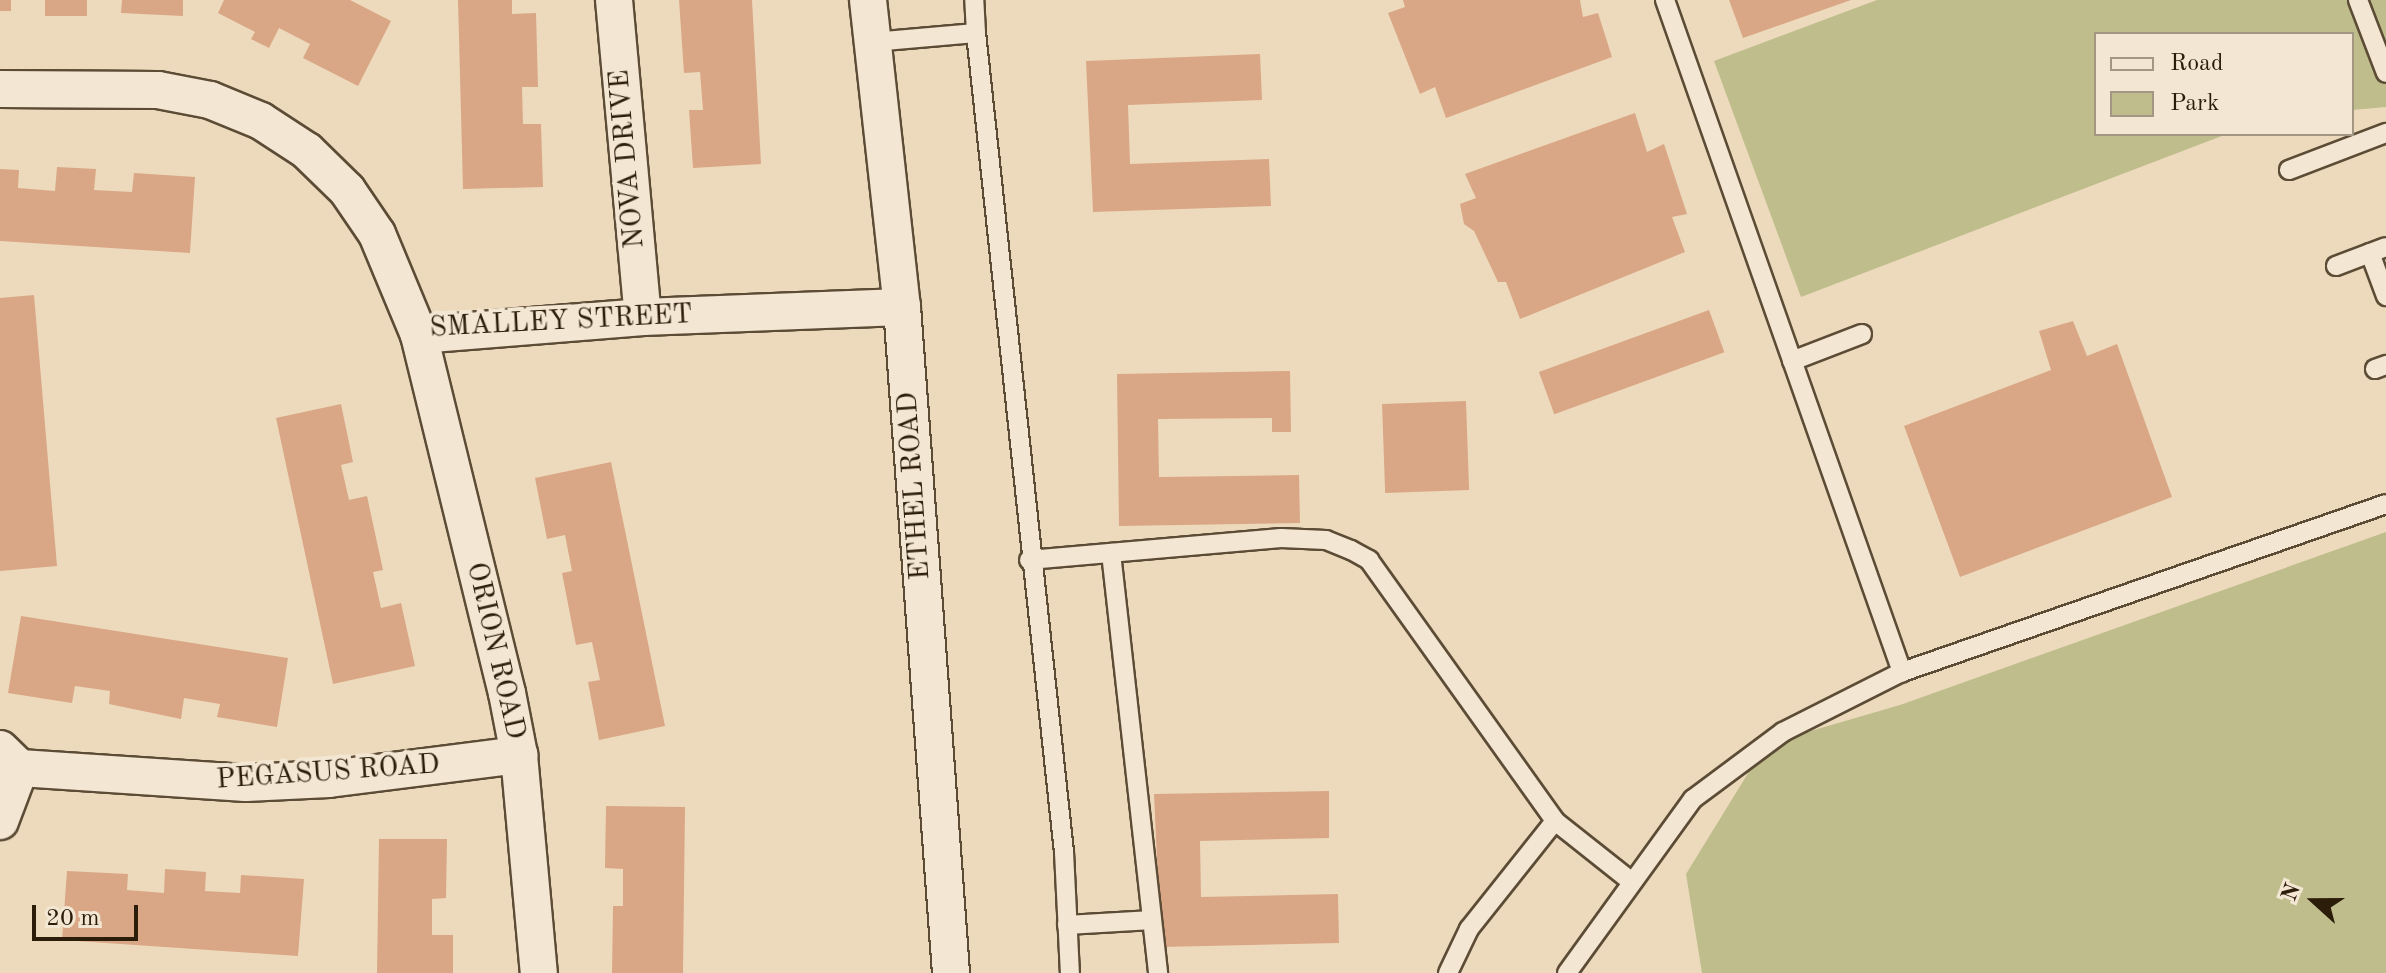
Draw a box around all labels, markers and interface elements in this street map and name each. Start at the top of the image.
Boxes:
legend [2094,32,2354,136]
text: Road [2170,52,2223,76]
street label: NOVA DRIVE [603,68,653,250]
text: Park [2170,92,2219,116]
street label: SMALLEY STREET [429,298,693,346]
street label: ETHEL ROAD [892,391,938,581]
street label: ORION ROAD [458,559,532,743]
street label: PEGASUS ROAD [215,748,441,798]
north arrow [2274,861,2354,941]
text: N [2278,881,2305,904]
scale bar [36,889,142,939]
text: 20 m [46,907,100,931]

